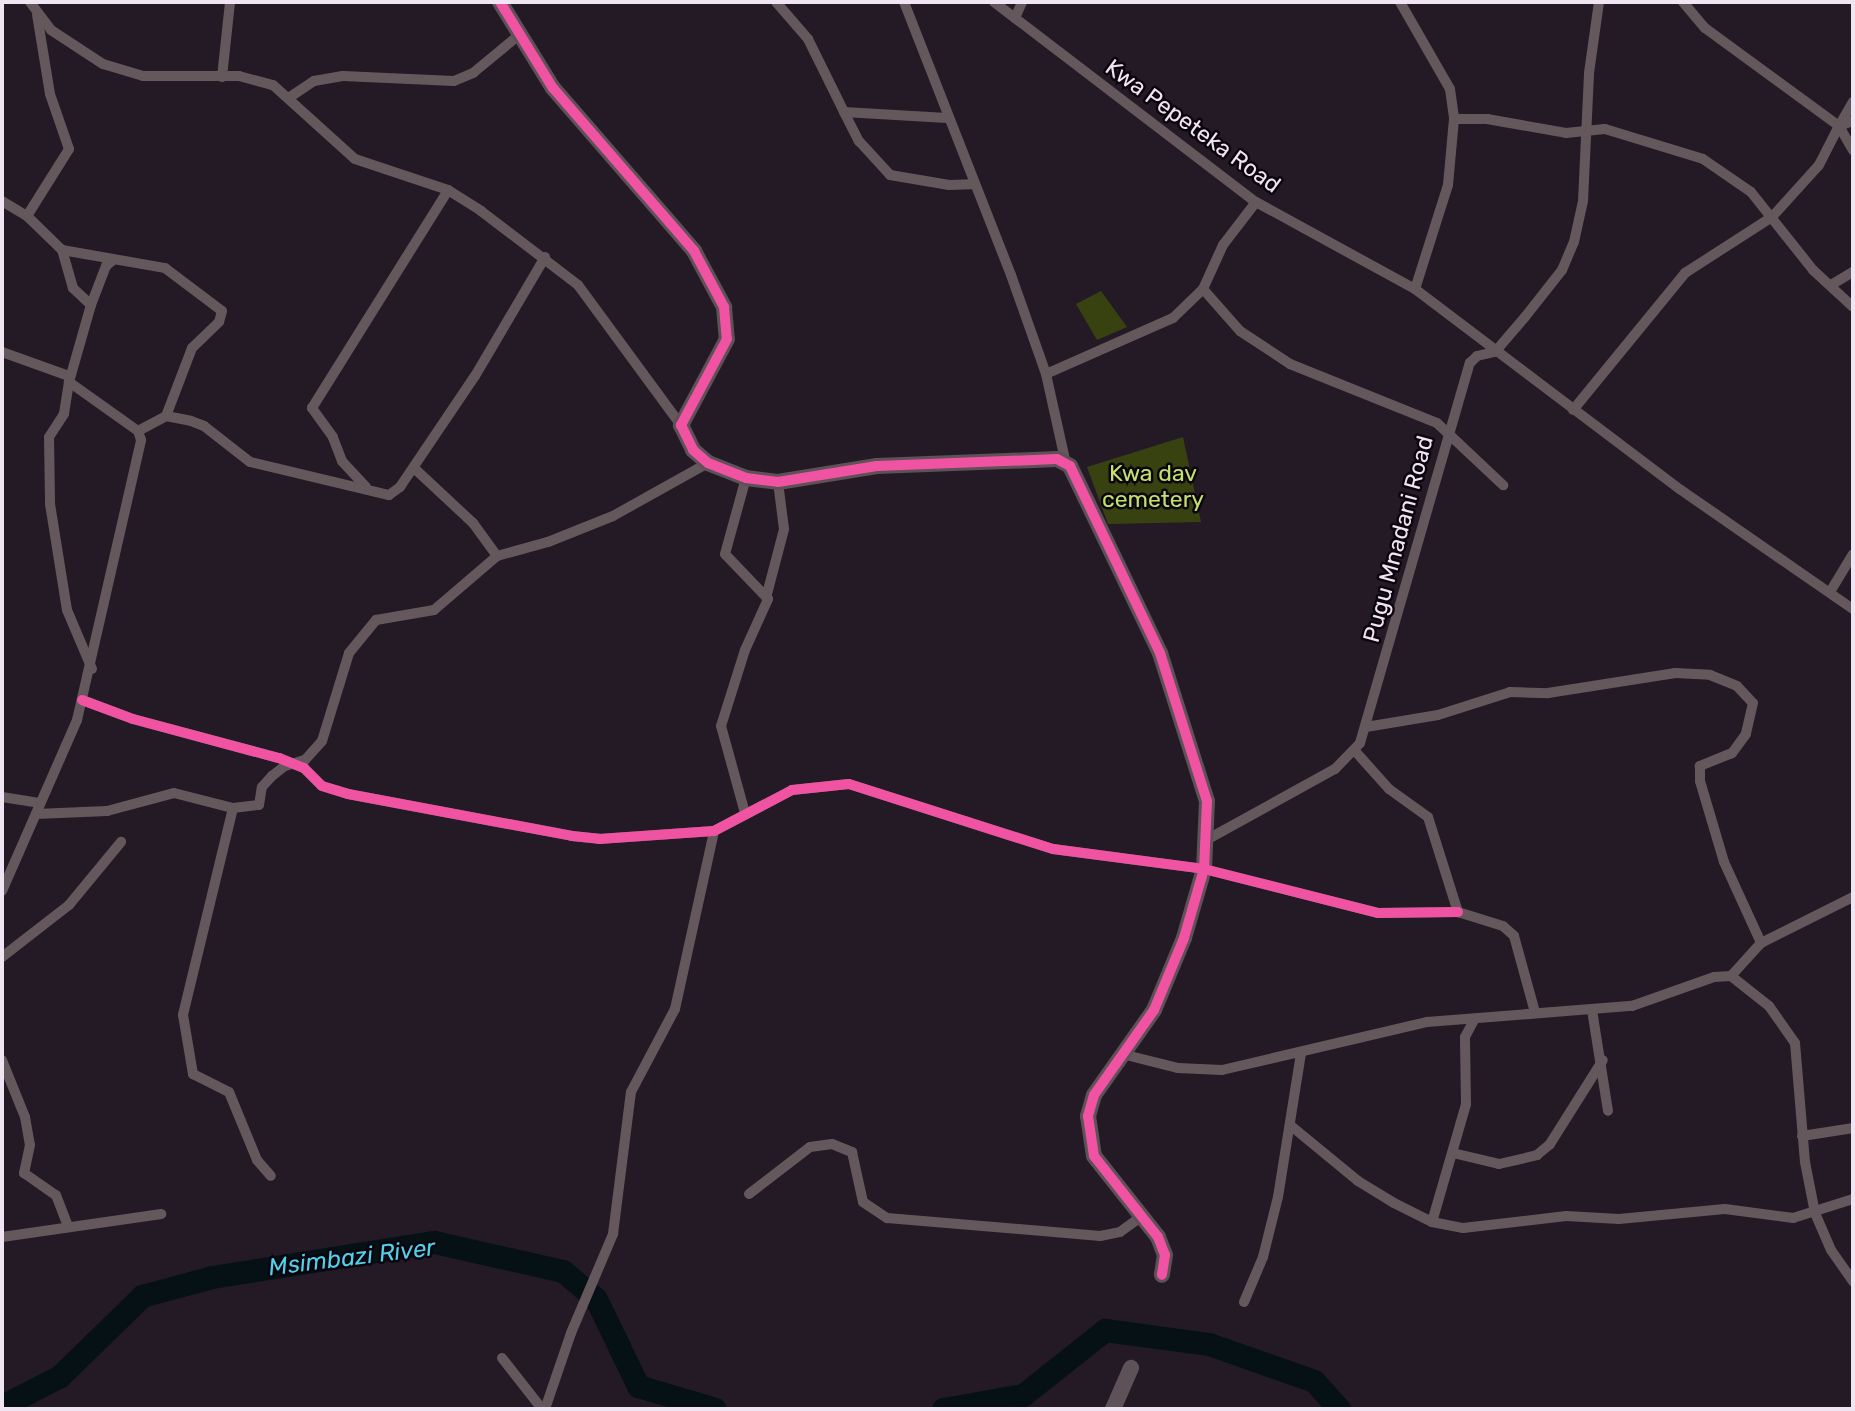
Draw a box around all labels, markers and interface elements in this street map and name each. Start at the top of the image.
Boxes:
street label: Kwa Pepeteka Road [1100,53,1286,199]
street label: Pugu Mnadani Road [1357,433,1439,645]
park label: Kwa dav cemetery [1102,459,1204,513]
water label: Msimbazi River [267,1233,437,1283]

